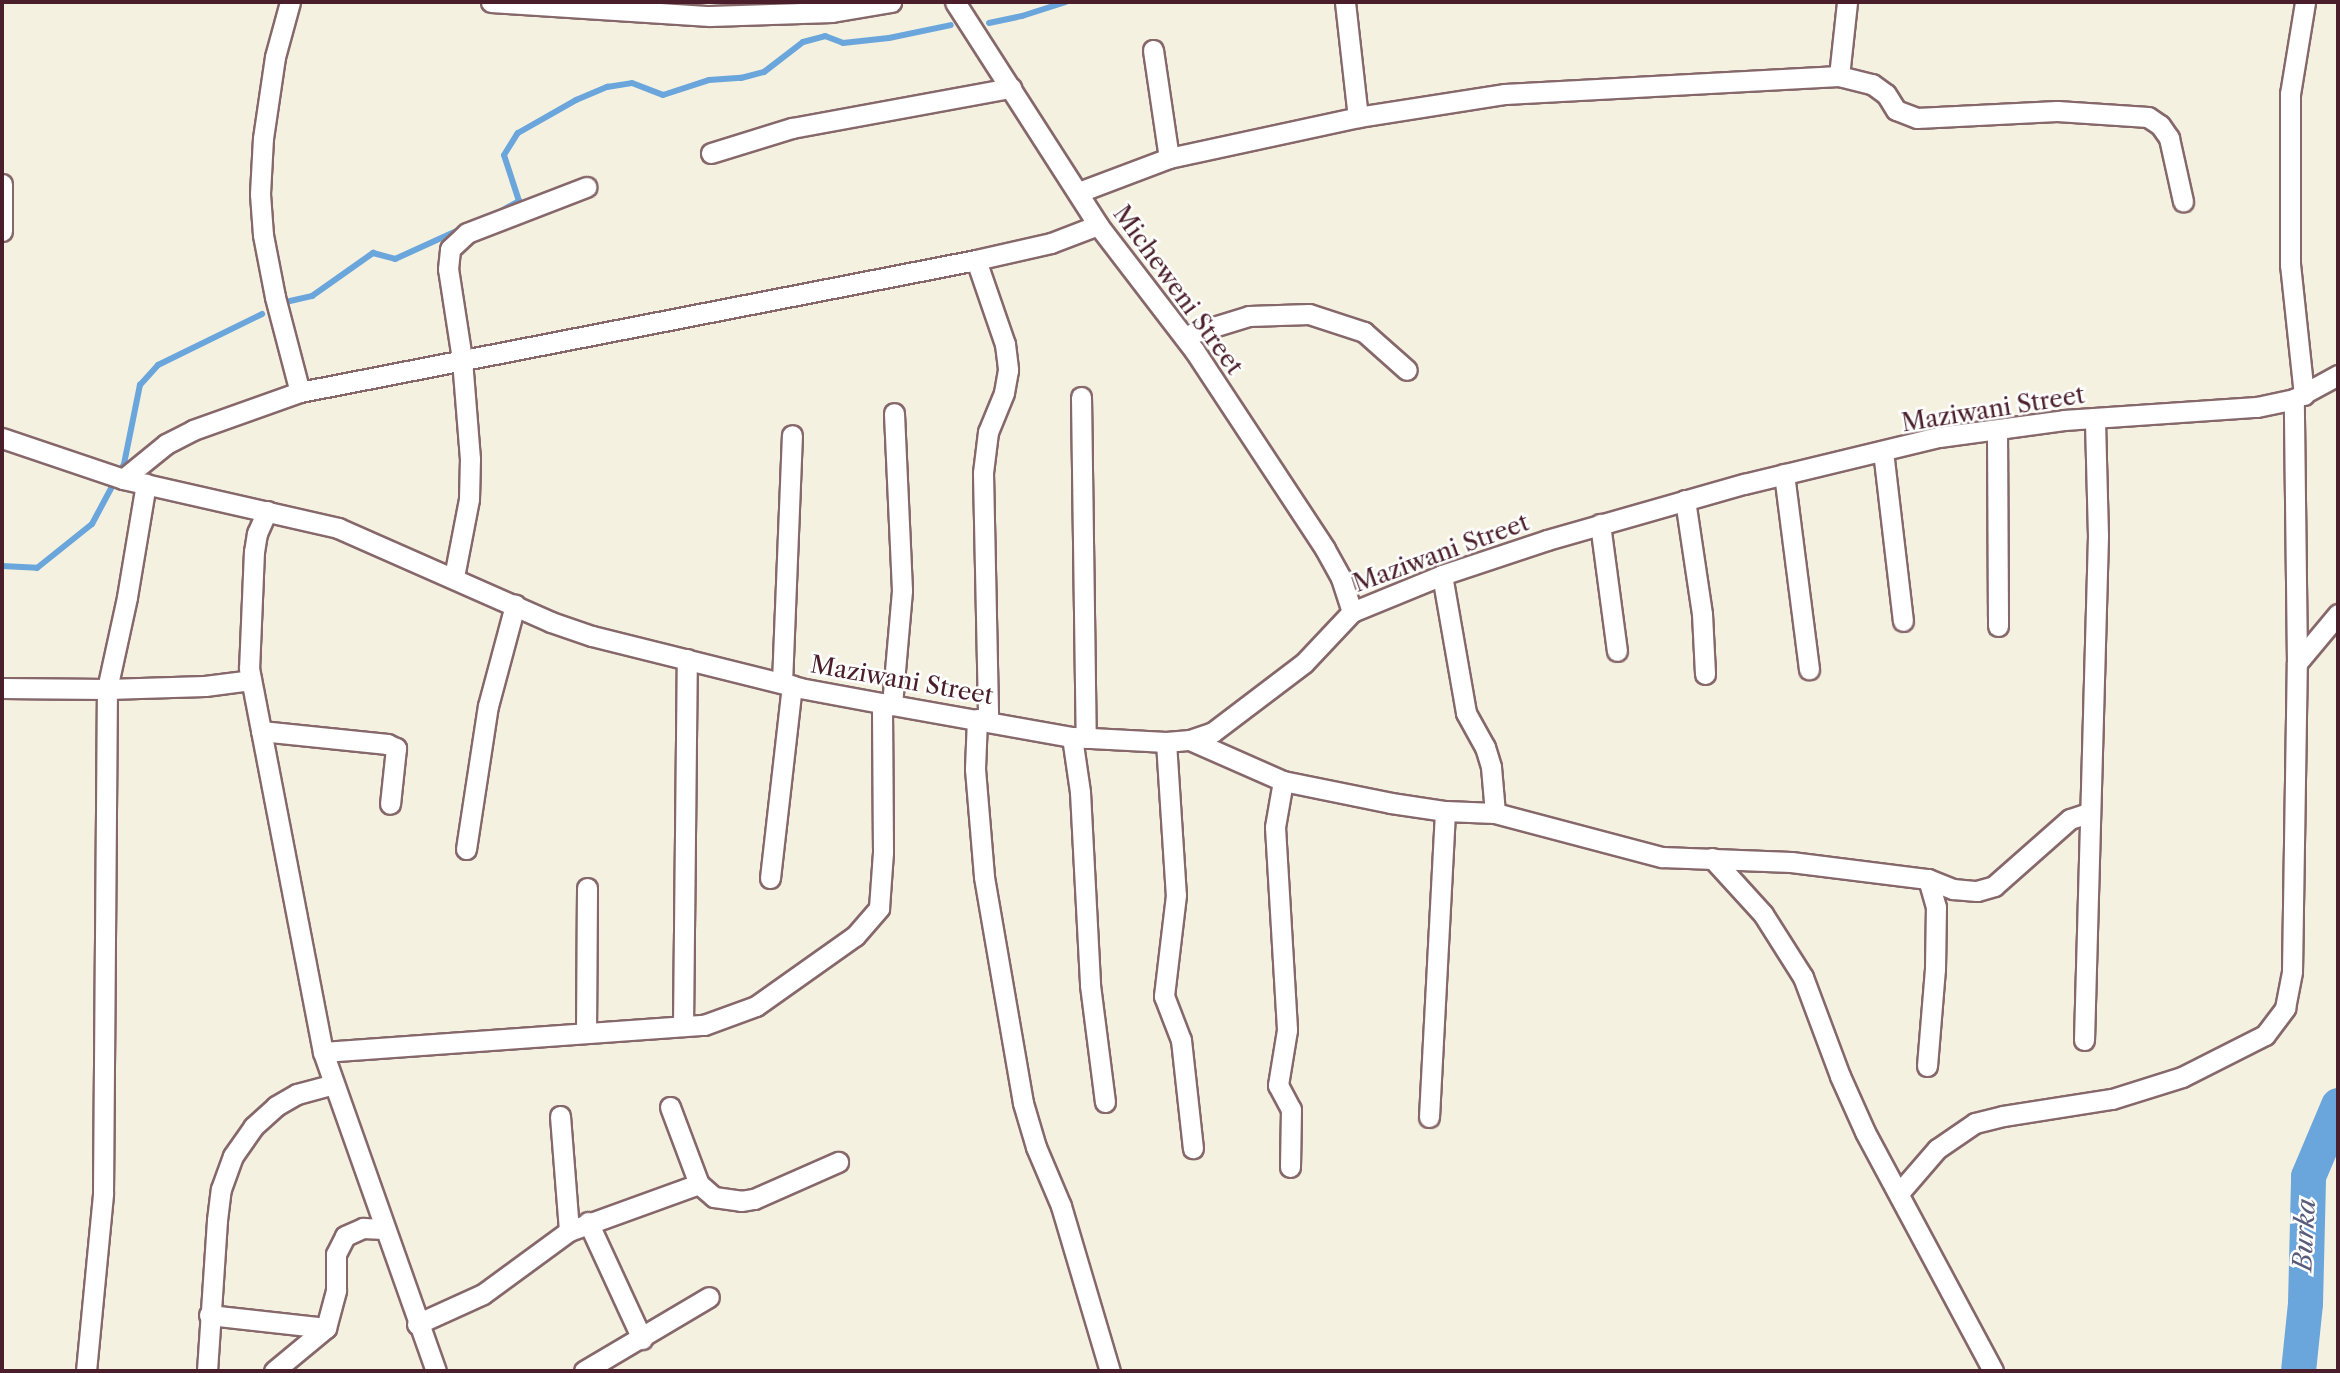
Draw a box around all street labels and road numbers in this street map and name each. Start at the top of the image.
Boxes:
street label: Micheweni Street [1107,200,1249,380]
street label: Maziwani Street [1900,380,2086,438]
street label: Maziwani Street [1349,508,1533,598]
street label: Maziwani Street [809,650,995,710]

